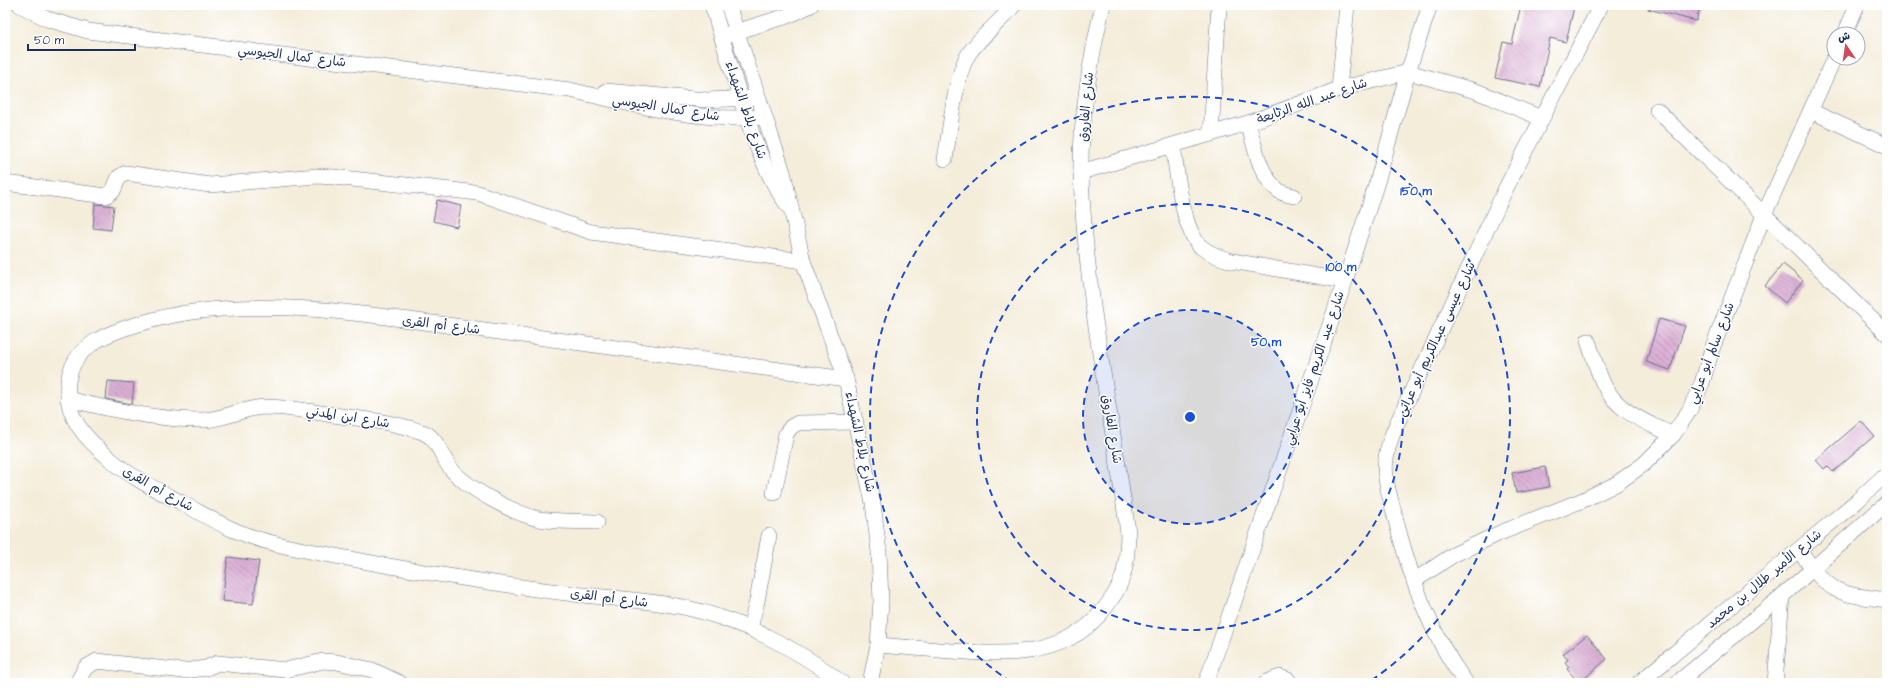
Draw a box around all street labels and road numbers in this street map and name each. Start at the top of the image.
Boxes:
street label: شارع كمال الجيوسي [237,40,347,74]
street label: شارع بلاط الشهداء [721,59,771,161]
street label: شارع الفاروق [1074,71,1098,143]
street label: شارع عبد الله الربايعة [1254,74,1370,128]
street label: شارع كمال الجيوسي [611,91,721,127]
street label: شارع عيسى عبدالكريم أبو عرابي [1392,259,1482,420]
street label: شارع عبد الكريم فايز أبو عرابي [1279,289,1351,448]
street label: شارع سالم أبو عرابي [1683,300,1741,407]
street label: شارع أم القرى [401,311,481,340]
street label: شارع بلاط الشهداء [841,390,879,494]
street label: شارع الفاروق [1098,393,1126,465]
street label: شارع ابن المدني [305,402,391,434]
street label: شارع أم القرى [119,462,197,517]
street label: شارع الأمير طلال بن محمد [1702,525,1826,633]
street label: شارع أم القرى [569,584,649,613]

